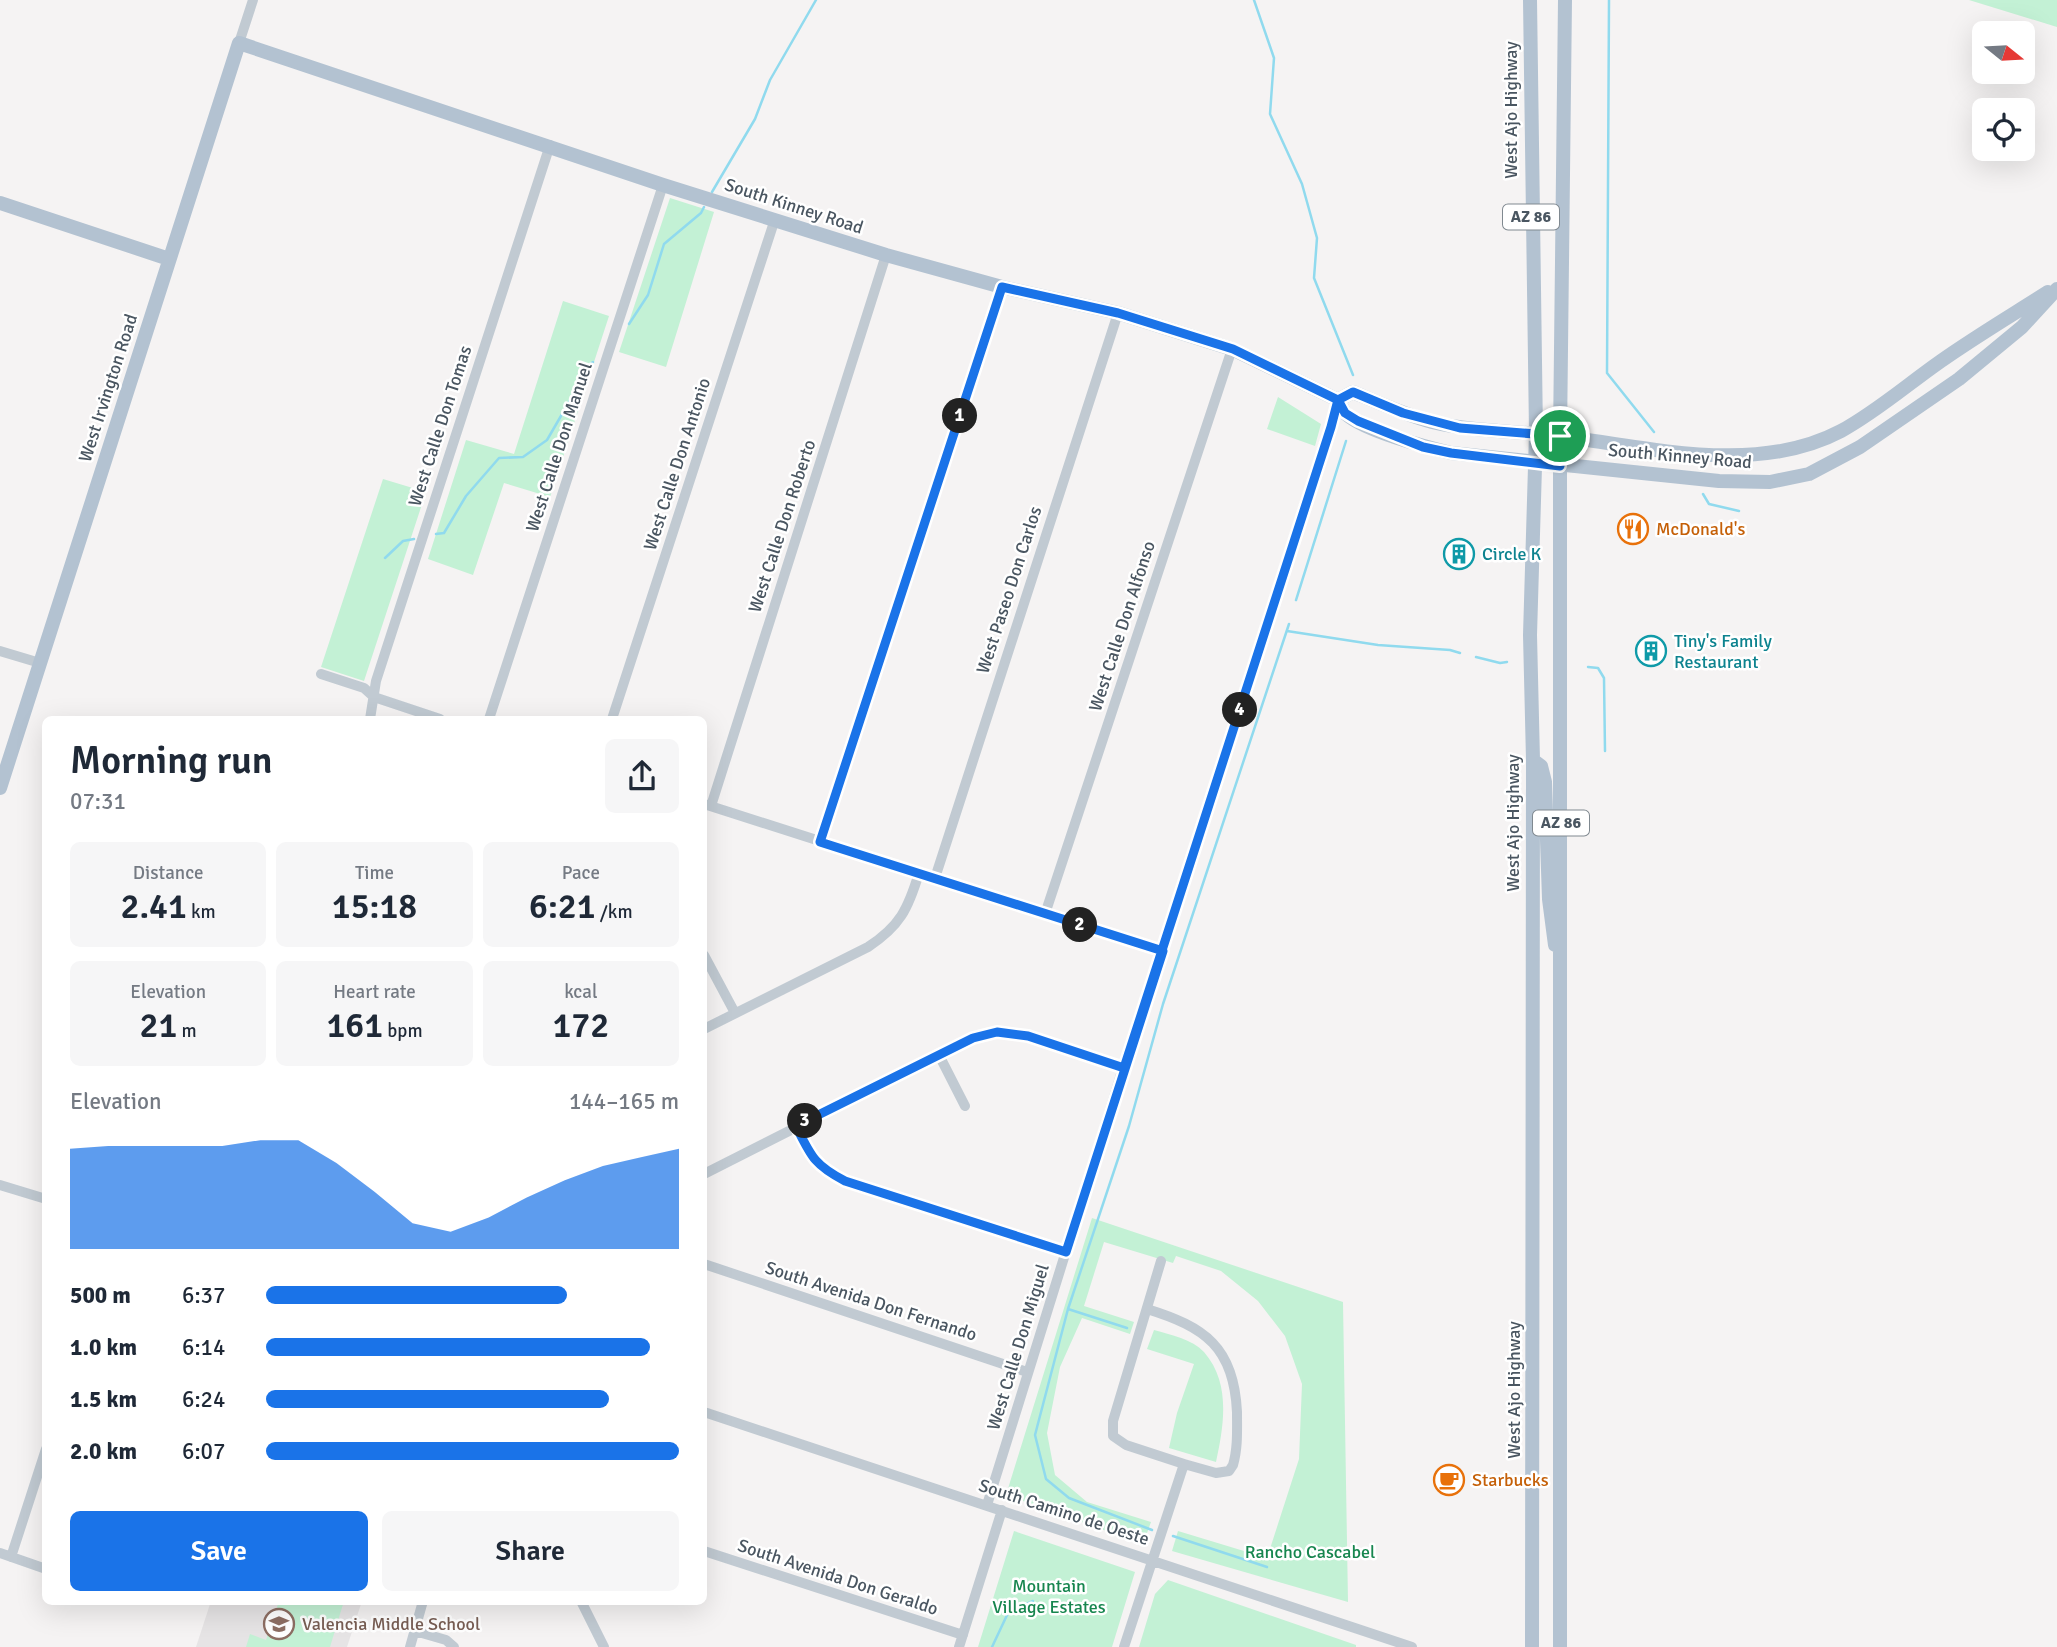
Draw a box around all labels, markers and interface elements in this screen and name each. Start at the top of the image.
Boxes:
north arrow [1972,21,2035,84]
map controls [1972,21,2035,161]
street label: West Ajo Highway [1500,41,1522,179]
button: locate [1972,98,2035,161]
street label: South Kinney Road [722,173,866,239]
road number: AZ 86 [1503,204,1559,230]
street label: West Irvington Road [74,311,142,465]
street label: West Calle Don Tomas [404,343,476,509]
street label: West Calle Don Manuel [521,359,597,535]
street label: West Calle Don Antonio [639,375,715,553]
pin: 1 [942,398,978,434]
text: 1 [954,403,965,427]
pin [1530,406,1590,466]
icon: arrive [1541,417,1579,455]
street label: West Calle Don Roberto [744,437,820,615]
street label: South Kinney Road [1607,439,1753,473]
street label: West Paseo Don Carlos [972,503,1046,676]
restaurant icon: McDonald's [1616,512,1650,546]
place label: McDonald's [1656,518,1745,540]
building icon: Circle K [1442,537,1476,571]
street label: West Calle Don Alfonso [1084,538,1160,714]
place label: Circle K [1482,543,1542,565]
place label: Tiny's Family Restaurant [1674,630,1772,673]
building icon: Tiny's Family Restaurant [1634,634,1668,668]
pin: 4 [1222,692,1258,728]
text: 4 [1234,697,1245,721]
text: Morning run [70,737,273,784]
button: share [605,739,679,813]
street label: West Ajo Highway [1502,754,1524,892]
text: 07:31 [70,787,126,816]
road number: AZ 86 [1533,810,1589,836]
text: Distance [133,861,204,885]
text: Time [355,861,394,885]
text: Pace [562,861,600,885]
text: 2.41 [121,885,187,928]
text: 15:18 [332,885,417,928]
text: 6:21 [529,885,596,928]
text: km [187,900,216,924]
text: /km [596,900,633,924]
pin: 2 [1062,908,1098,942]
text: 2 [1074,912,1085,936]
text: Elevation [130,980,206,1004]
text: Heart rate [333,980,416,1004]
text: kcal [564,980,597,1004]
text: 21 [140,1004,177,1047]
text: 161 [326,1004,383,1047]
text: 172 [552,1004,609,1047]
text: m [177,1019,197,1043]
text: bpm [383,1019,423,1043]
text: Elevation [70,1087,162,1116]
text: 144–165 m [569,1087,679,1116]
pin: 3 [788,1104,822,1138]
text: 3 [799,1108,810,1132]
street label: South Avenida Don Fernando [762,1256,980,1346]
street label: West Calle Don Miguel [982,1261,1054,1433]
text: 500 m [70,1281,131,1310]
text: 6:37 [182,1281,225,1310]
street label: West Ajo Highway [1503,1321,1525,1459]
text: 1.0 km [70,1333,137,1362]
text: 6:14 [182,1333,225,1362]
text: 1.5 km [70,1385,137,1414]
text: 6:24 [182,1385,225,1414]
text: 2.0 km [70,1437,137,1466]
text: 6:07 [182,1437,225,1466]
cafe icon: Starbucks [1432,1463,1466,1497]
place label: Starbucks [1472,1469,1549,1491]
street label: South Camino de Oeste [976,1474,1152,1550]
button: Save [70,1511,368,1591]
button: Share [382,1511,679,1591]
street label: South Avenida Don Geraldo [735,1534,941,1620]
park label: Rancho Cascabel [1245,1541,1375,1563]
park label: Mountain Village Estates [992,1575,1106,1618]
school or university icon: Valencia Middle School [262,1607,296,1641]
place label: Valencia Middle School [302,1613,480,1635]

